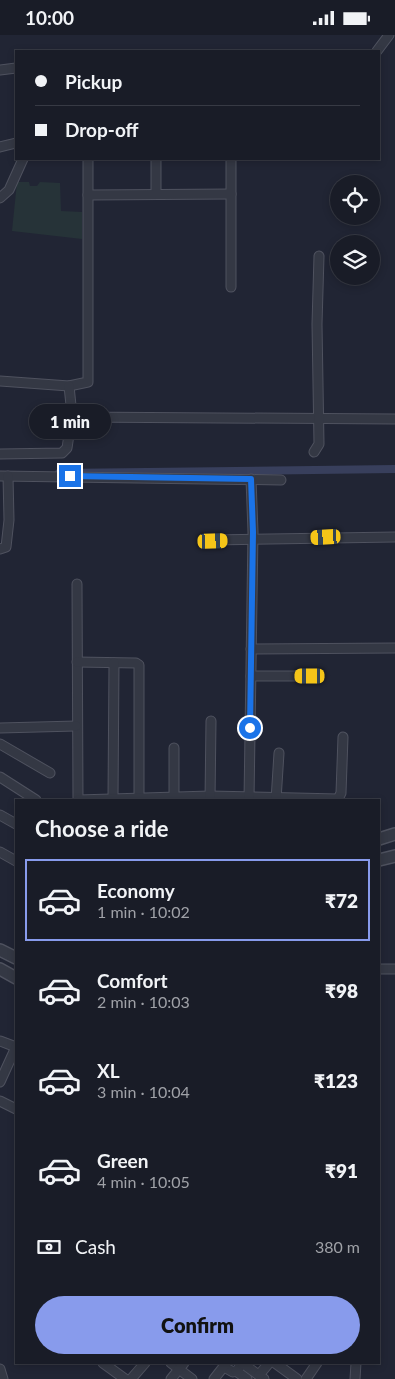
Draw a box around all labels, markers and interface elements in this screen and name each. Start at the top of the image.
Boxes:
text: 10:00 [25,6,74,29]
text: Pickup [65,70,122,93]
text: Drop-off [65,118,139,141]
map controls [330,175,380,285]
button: locate [330,175,380,225]
button: layers [330,235,380,285]
callout: 1 min [29,403,111,439]
text: 1 min [50,412,90,431]
route end [59,465,81,487]
car [310,529,341,545]
car [197,533,228,549]
car [295,669,325,684]
route start [239,717,261,739]
text: Choose a ride [35,815,169,842]
icon: car [37,878,82,923]
text: Economy [97,879,175,902]
text: ₹72 [325,889,358,912]
text: 1 min · 10:02 [97,902,190,921]
icon: car [37,968,82,1013]
text: Comfort [97,969,168,992]
text: ₹98 [325,979,358,1002]
text: 2 min · 10:03 [97,992,190,1011]
icon: car [37,1058,82,1103]
text: XL [97,1059,120,1082]
text: ₹123 [314,1069,358,1092]
text: 3 min · 10:04 [97,1082,190,1101]
icon: car [37,1148,82,1193]
text: Green [97,1149,148,1172]
text: ₹91 [325,1159,358,1182]
text: 4 min · 10:05 [97,1172,190,1191]
icon: cash [35,1233,63,1261]
text: Cash [75,1235,116,1258]
text: 380 m [315,1237,360,1256]
button: Confirm [35,1296,360,1354]

